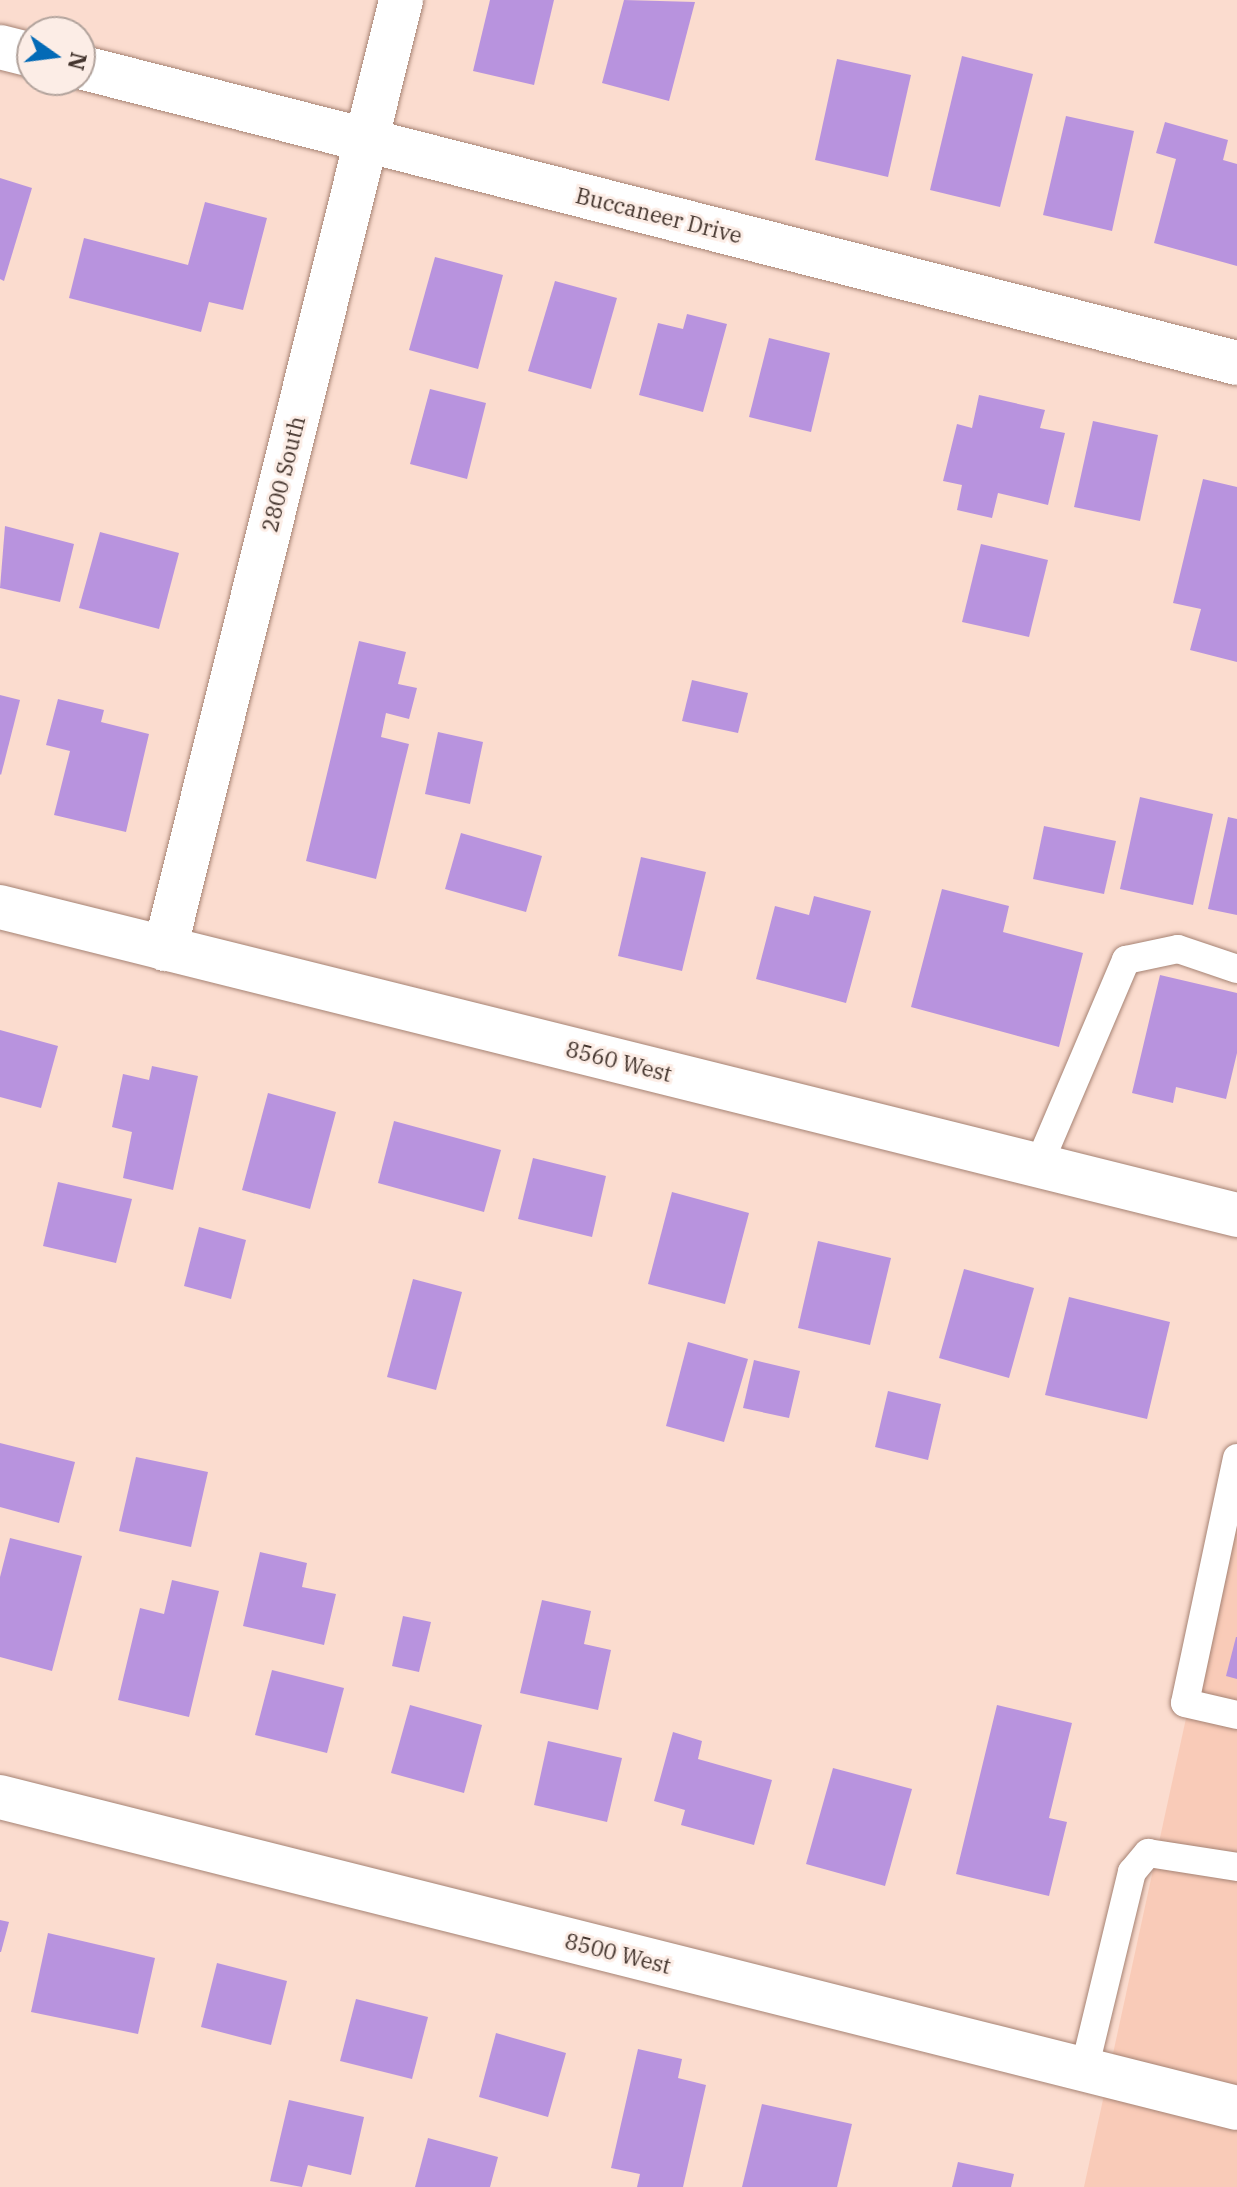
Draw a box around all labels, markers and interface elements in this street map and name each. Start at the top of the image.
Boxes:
north arrow [16,16,96,96]
text: N [62,49,94,73]
street label: Buccaneer Drive [573,182,745,248]
street label: 2800 South [256,413,310,535]
street label: 8560 West [563,1035,675,1087]
street label: 8500 West [562,1927,674,1979]

